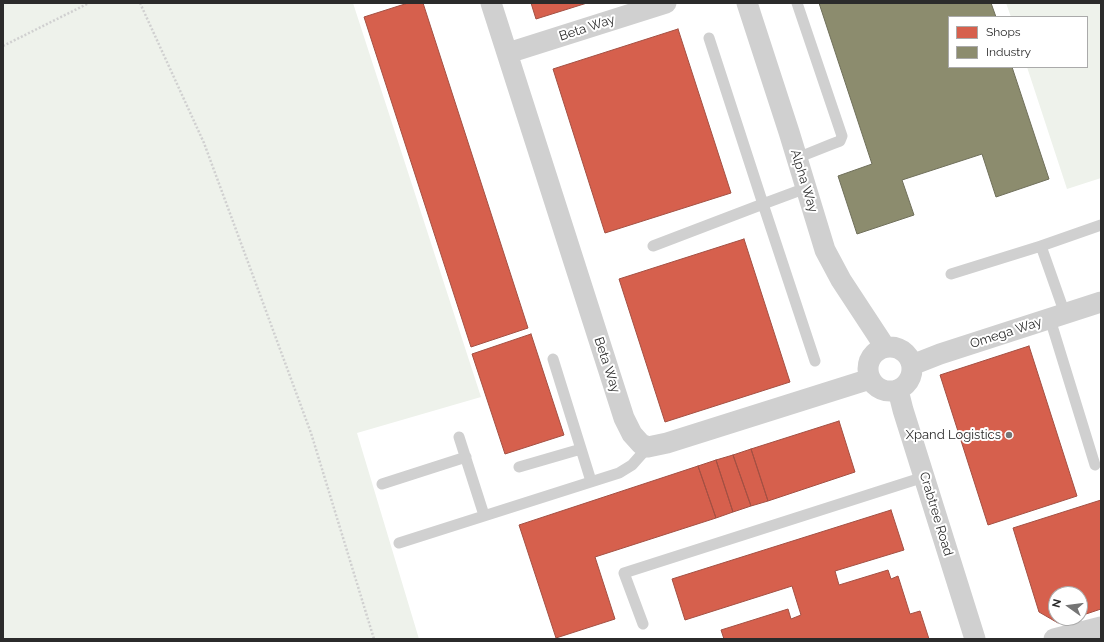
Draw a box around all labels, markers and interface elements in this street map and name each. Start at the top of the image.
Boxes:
street label: Beta Way [557,12,617,44]
legend [948,16,1088,68]
text: Shops [986,25,1021,39]
text: Industry [986,45,1031,59]
street label: Alpha Way [787,148,821,214]
street label: Omega Way [968,314,1044,352]
street label: Beta Way [591,335,623,395]
place label: Xpand Logistics [906,427,1001,443]
marker: Xpand Logistics [1004,430,1014,440]
street label: Crabtree Road [916,470,956,558]
north arrow [1048,586,1088,626]
text: N [1050,598,1064,609]

